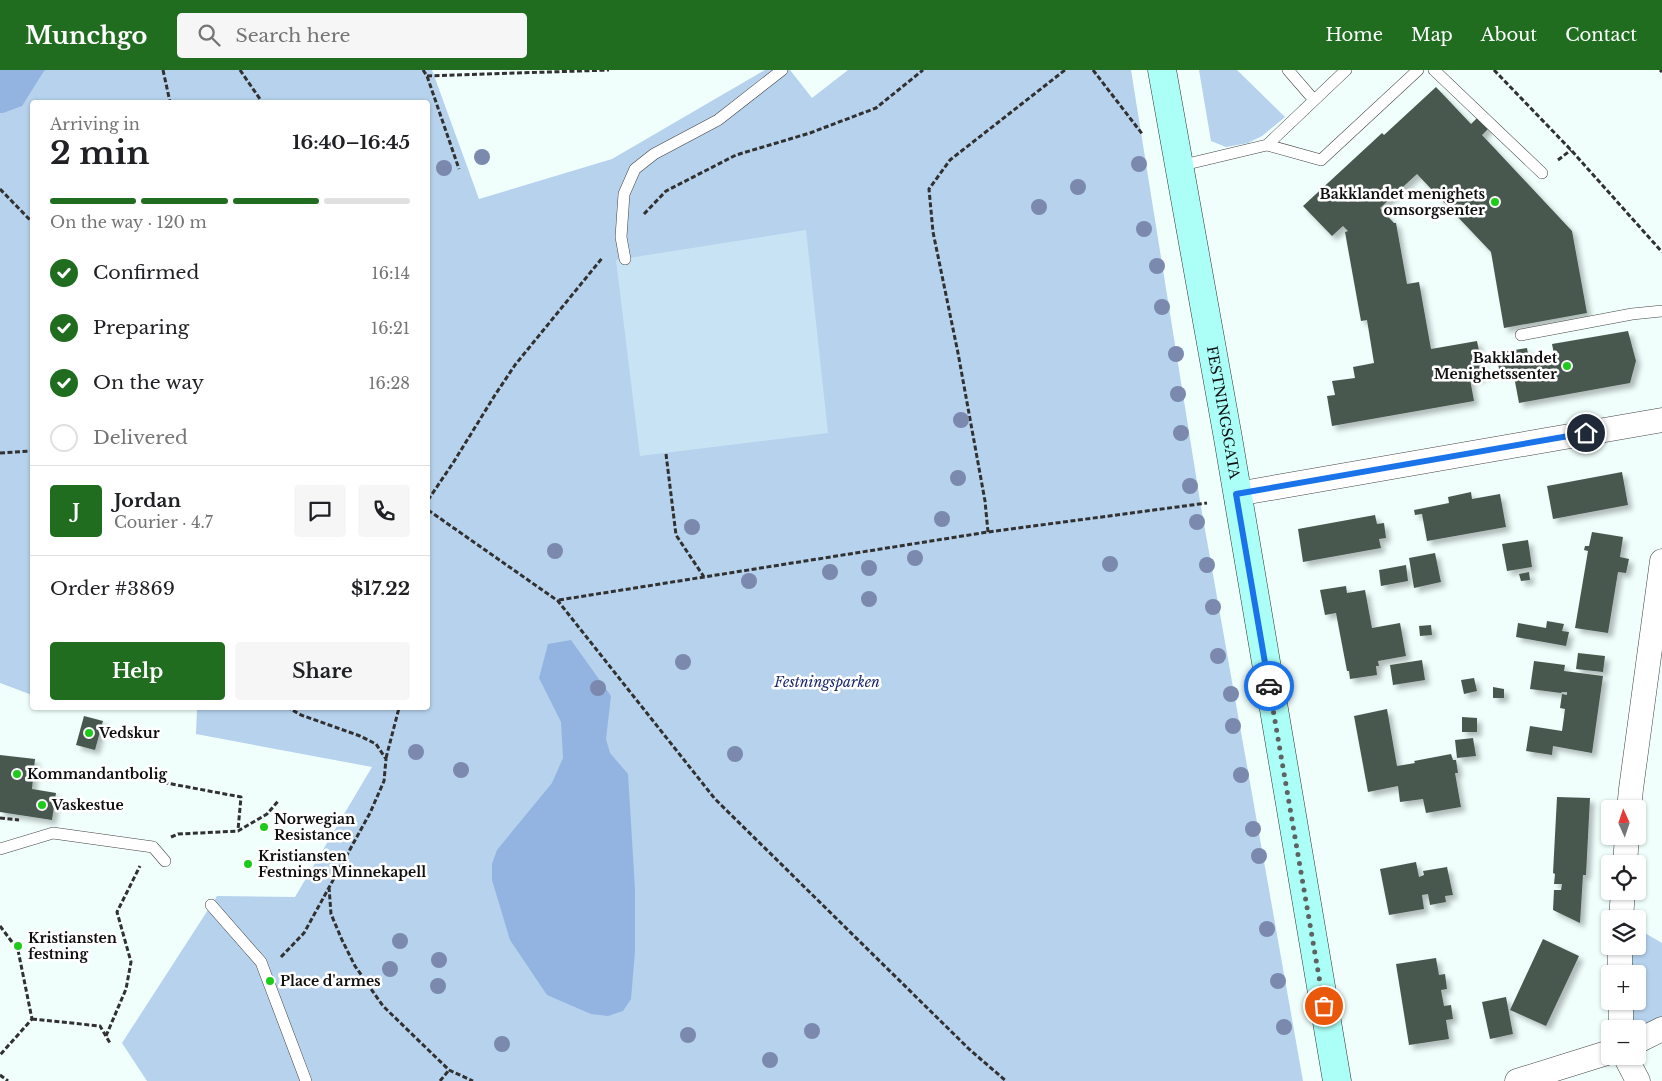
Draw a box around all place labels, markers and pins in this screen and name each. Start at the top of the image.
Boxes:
place label: Bakklandet menighets omsorgsenter [1320,185,1485,219]
marker: Bakklandet menighets omsorgsenter [1489,196,1501,208]
place label: Bakklandet Menighetssenter [1434,349,1558,383]
marker: Bakklandet Menighetssenter [1561,360,1573,372]
pin [1565,412,1607,454]
place label: Vedskur [98,724,160,742]
marker: Vedskur [83,727,95,739]
place label: Kommandantbolig [27,765,168,783]
marker: Kommandantbolig [11,768,23,780]
place label: Vaskestue [51,796,124,814]
marker: Vaskestue [36,799,48,811]
place label: Norwegian Resistance [274,810,355,844]
marker: Norwegian Resistance [258,821,270,833]
place label: Kristiansten Festnings Minnekapell [258,847,426,881]
marker: Kristiansten Festnings Minnekapell [242,858,254,870]
place label: Kristiansten festning [28,929,117,963]
marker: Kristiansten festning [12,940,24,952]
place label: Place d'armes [280,972,381,990]
marker: Place d'armes [264,975,276,987]
pin [1303,985,1345,1027]

